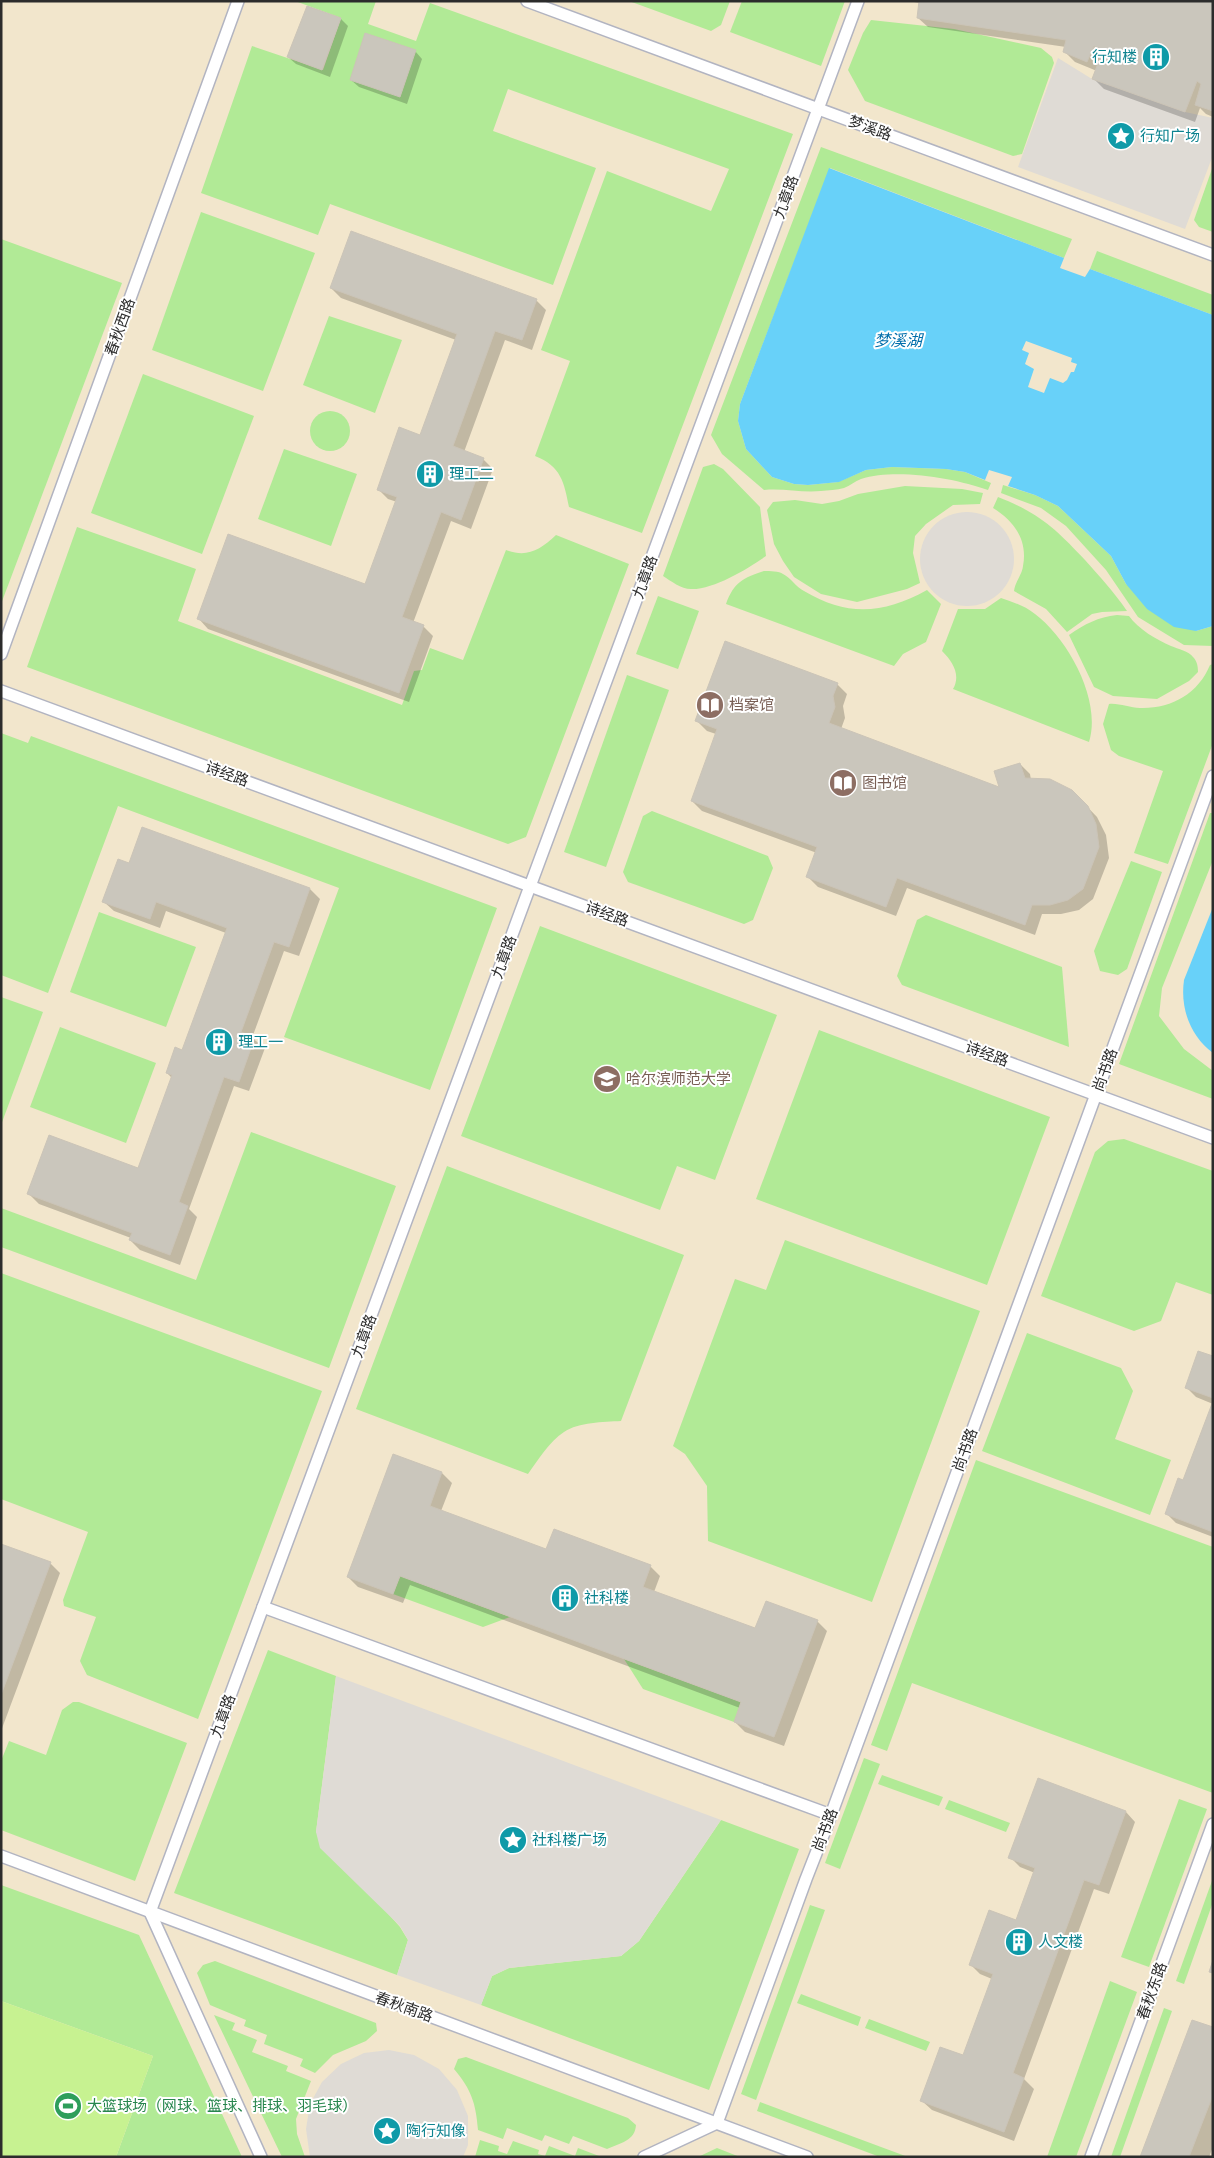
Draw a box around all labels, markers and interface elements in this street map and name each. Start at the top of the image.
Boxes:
building icon: 行知楼 [1141,42,1171,72]
place label: 行知楼 [1092,48,1137,66]
street label: 梦溪路 [846,112,894,144]
place icon: 行知广场 [1106,121,1136,151]
place label: 行知广场 [1140,127,1200,145]
street label: 九章路 [770,173,802,221]
street label: 春秋西路 [101,296,139,358]
water label: 梦溪湖 [874,331,925,350]
building icon: 理工二 [415,459,445,489]
place label: 理工二 [449,465,494,483]
street label: 九章路 [629,553,661,601]
library icon: 档案馆 [695,690,725,720]
place label: 档案馆 [729,696,774,714]
street label: 诗经路 [203,758,251,790]
library icon: 图书馆 [828,768,858,798]
place label: 图书馆 [862,774,907,792]
street label: 诗经路 [583,898,631,930]
street label: 九章路 [488,933,520,981]
building icon: 理工一 [204,1027,234,1057]
place label: 理工一 [238,1033,283,1051]
street label: 诗经路 [963,1038,1011,1070]
street label: 尚书路 [1089,1046,1121,1094]
school or university icon: 哈尔滨师范大学 [592,1064,622,1094]
place label: 哈尔滨师范大学 [626,1070,731,1088]
street label: 九章路 [348,1312,380,1360]
street label: 尚书路 [949,1426,981,1474]
building icon: 社科楼 [550,1583,580,1613]
place label: 社科楼 [584,1589,629,1607]
street label: 九章路 [207,1692,239,1740]
street label: 尚书路 [809,1806,841,1854]
place icon: 社科楼广场 [498,1825,528,1855]
place label: 社科楼广场 [532,1831,607,1849]
building icon: 人文楼 [1004,1927,1034,1957]
place label: 人文楼 [1038,1933,1083,1951]
street label: 春秋东路 [1133,1960,1171,2022]
street label: 春秋南路 [373,1988,435,2026]
sports icon: 大篮球场（网球、篮球、排球、羽毛球） [53,2091,83,2121]
place label: 大篮球场（网球、篮球、排球、羽毛球） [87,2097,357,2115]
place icon: 陶行知像 [372,2116,402,2146]
place label: 陶行知像 [406,2122,466,2140]

